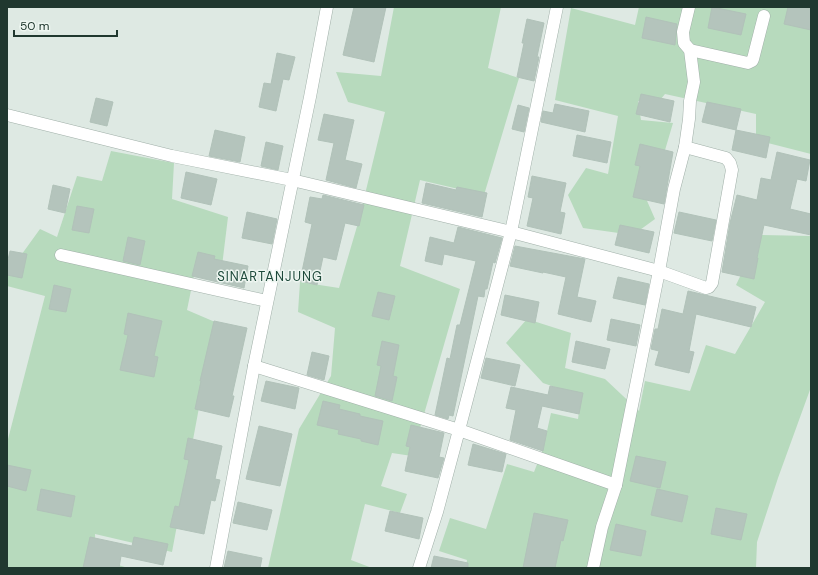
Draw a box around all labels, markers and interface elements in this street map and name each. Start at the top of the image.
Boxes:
scale bar [14,12,117,38]
text: 50 m [20,18,49,34]
district label: SINARTANJUNG [217,268,323,285]

